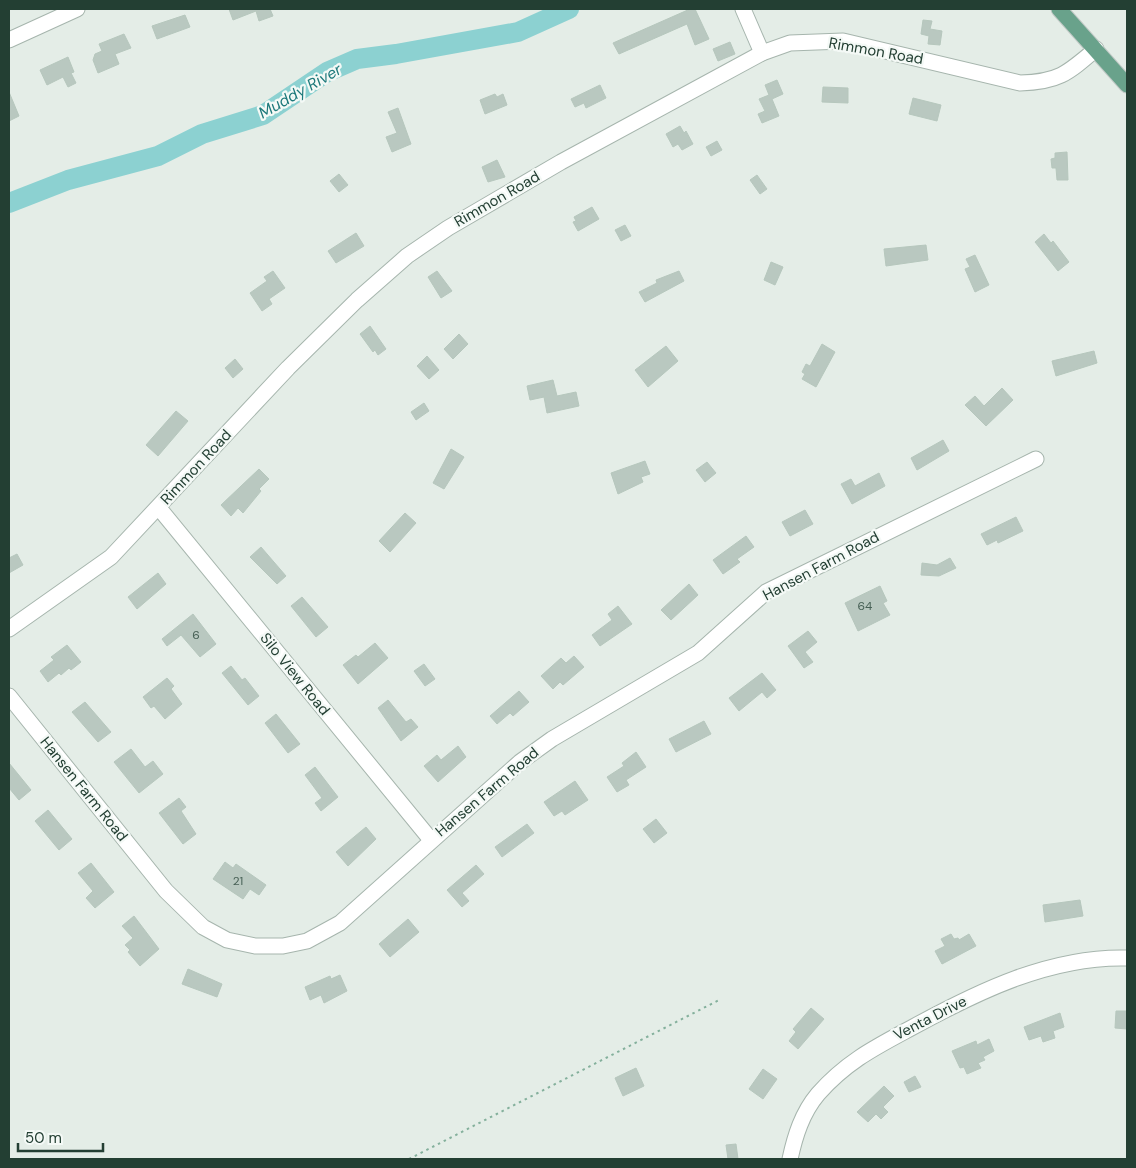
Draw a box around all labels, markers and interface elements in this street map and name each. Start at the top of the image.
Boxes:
street label: Rimmon Road [827,33,925,69]
water label: Muddy River [255,58,346,123]
street label: Rimmon Road [451,166,543,232]
street label: Rimmon Road [156,425,236,509]
street label: Hansen Farm Road [759,527,883,605]
house number: 64 [858,598,872,614]
house number: 6 [192,627,200,643]
street label: Silo View Road [256,629,334,719]
street label: Hansen Farm Road [36,733,132,845]
street label: Hansen Farm Road [431,743,543,841]
house number: 21 [233,873,243,889]
street label: Venta Drive [890,991,970,1045]
scale bar [18,1120,102,1152]
text: 50 m [25,1128,62,1148]

